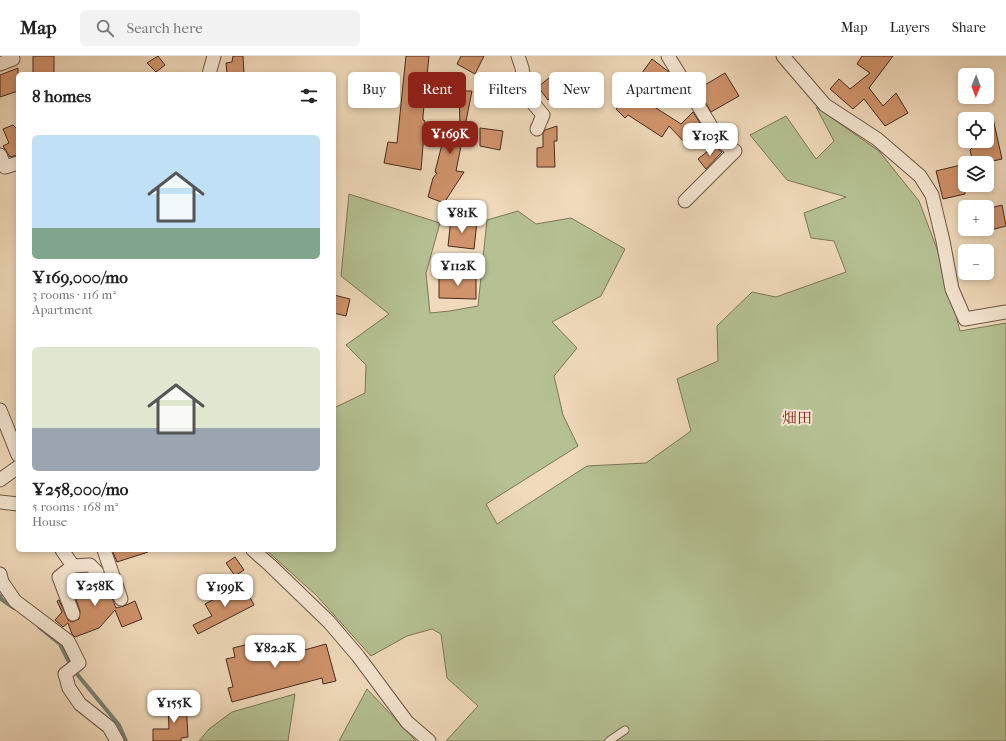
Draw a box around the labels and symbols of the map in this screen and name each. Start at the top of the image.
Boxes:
north arrow [958,68,994,104]
pin: ¥169K [422,121,478,155]
pin: ¥103K [682,123,738,157]
pin: ¥81K [438,200,486,234]
pin: ¥112K [430,253,486,287]
district label: 畑田 [782,409,812,427]
pin: ¥258K [67,573,123,607]
pin: ¥199K [197,574,253,608]
pin: ¥82.2K [242,635,308,669]
pin: ¥155K [146,690,202,724]

